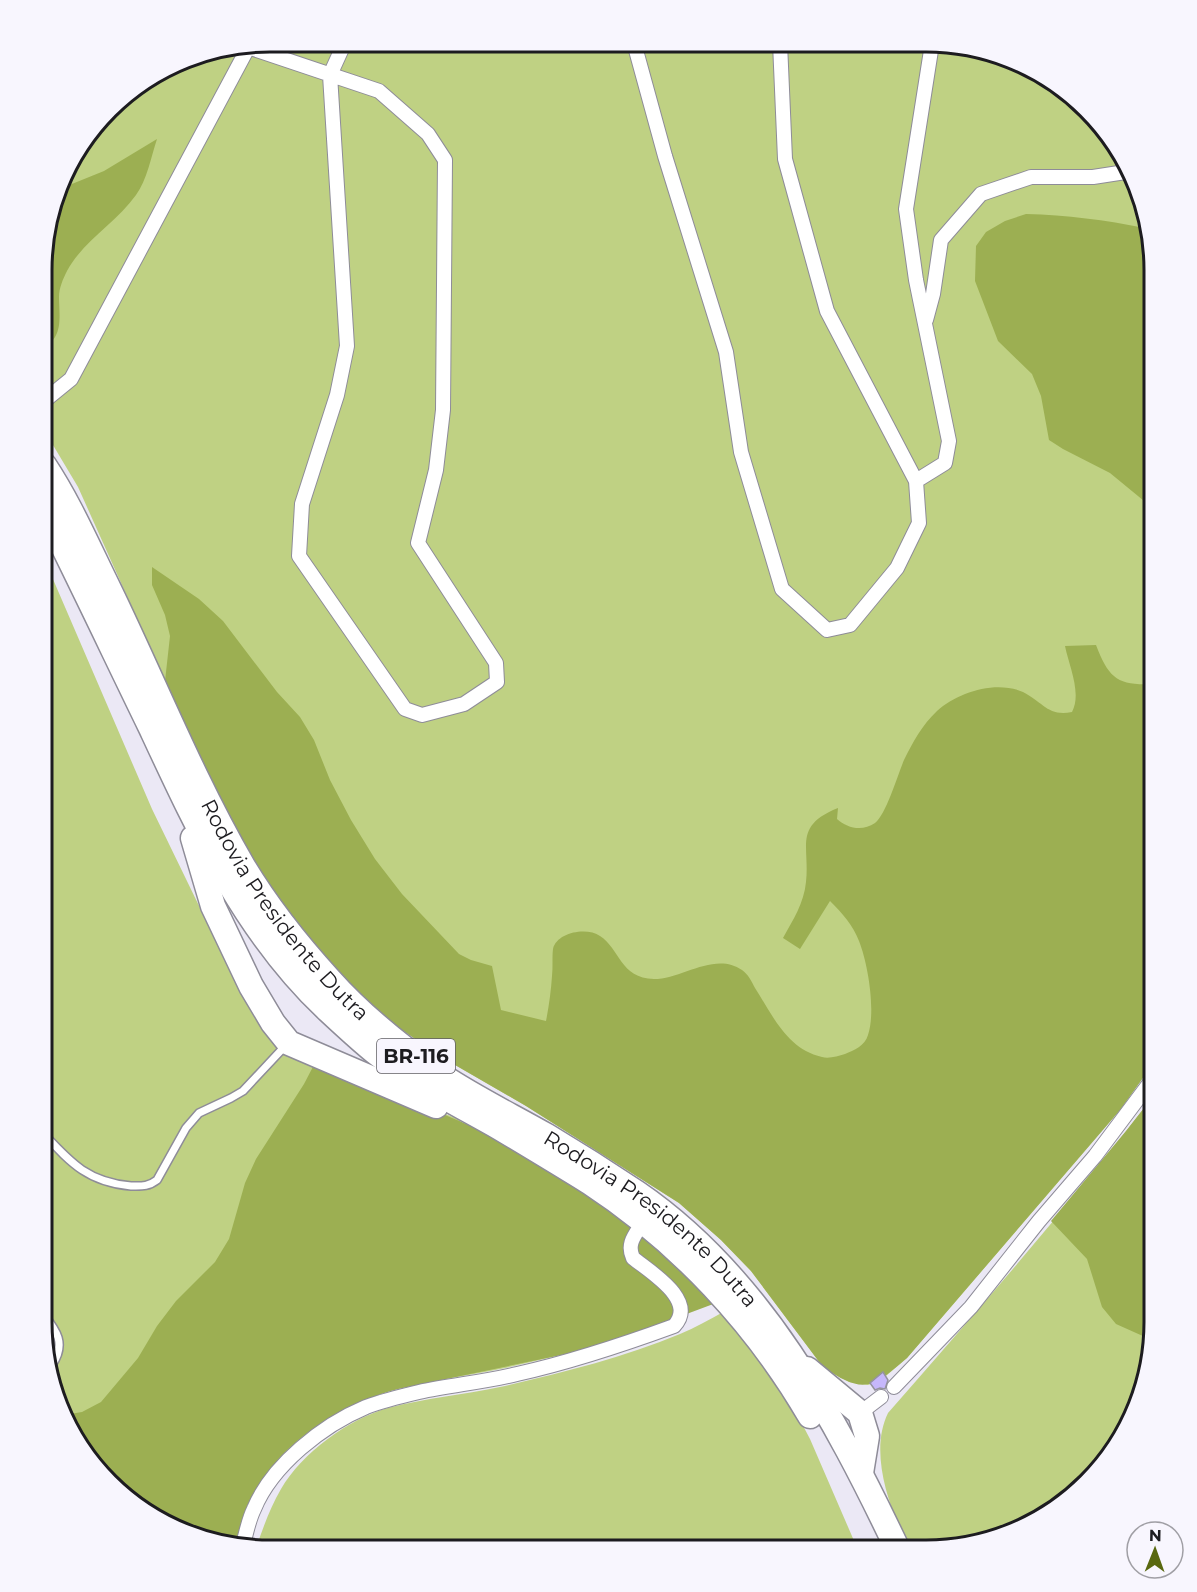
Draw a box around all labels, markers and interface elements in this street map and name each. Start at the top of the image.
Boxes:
street label: Rodovia Presidente Dutra [197,795,374,1025]
road number: BR-116 [377,1039,455,1073]
street label: Rodovia Presidente Dutra [540,1125,764,1312]
north arrow [1125,1520,1185,1580]
text: N [1149,1526,1162,1545]

